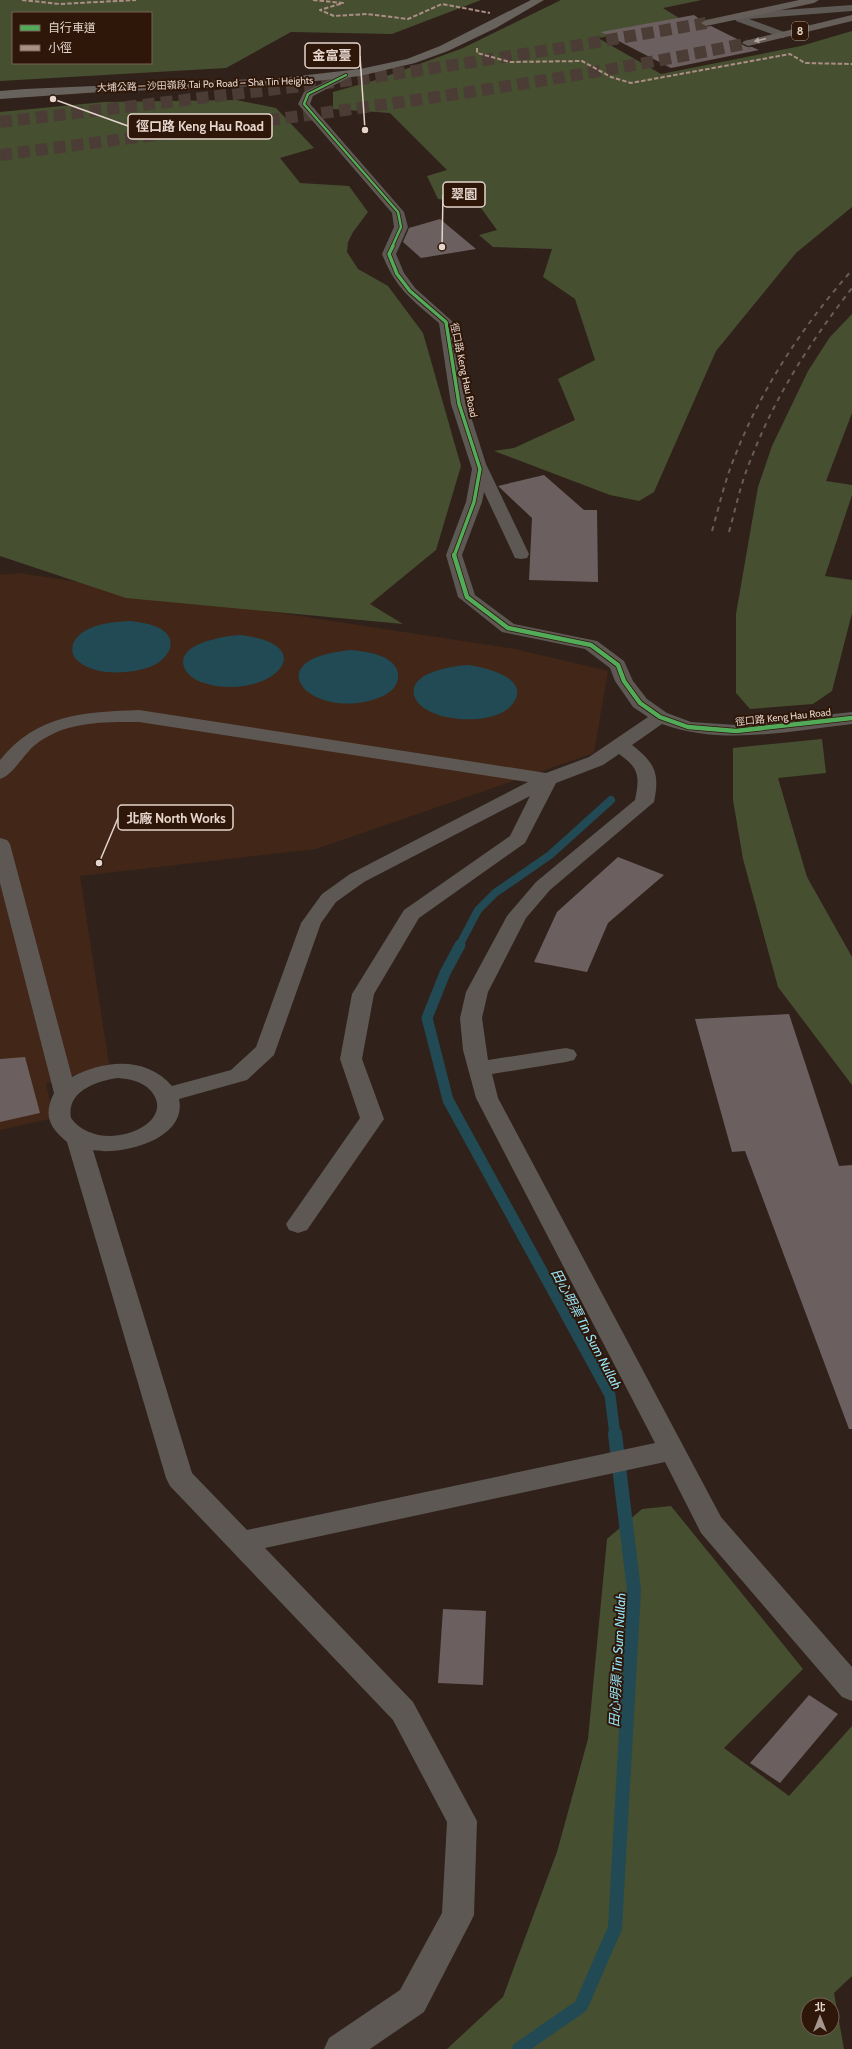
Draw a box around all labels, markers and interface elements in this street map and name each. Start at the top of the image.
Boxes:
legend [12,12,152,64]
text: 自行車道 [48,20,96,35]
road number: 8 [792,22,808,40]
one-way arrow [753,38,766,44]
text: 小徑 [48,40,72,55]
callout: 金富臺 [305,43,360,68]
text: 金富臺 [312,47,352,63]
street label: 大埔公路－沙田嶺段 Tai Po Road – Sha Tin Heights [97,74,313,94]
callout: 徑口路 Keng Hau Road [128,114,272,139]
text: 徑口路 Keng Hau Road [136,118,264,134]
callout: 翠園 [443,182,485,207]
text: 翠園 [451,186,477,202]
street label: 徑口路 Keng Hau Road [448,321,480,419]
street label: 徑口路 Keng Hau Road [734,705,832,729]
callout: 北廠 North Works [118,805,233,830]
text: 北廠 North Works [126,810,226,826]
water label: 田心明渠 Tin Sum Nullah [548,1266,626,1392]
water label: 田心明渠 Tin Sum Nullah [605,1593,629,1727]
north arrow [800,1997,840,2037]
text: 北 [815,2000,826,2014]

